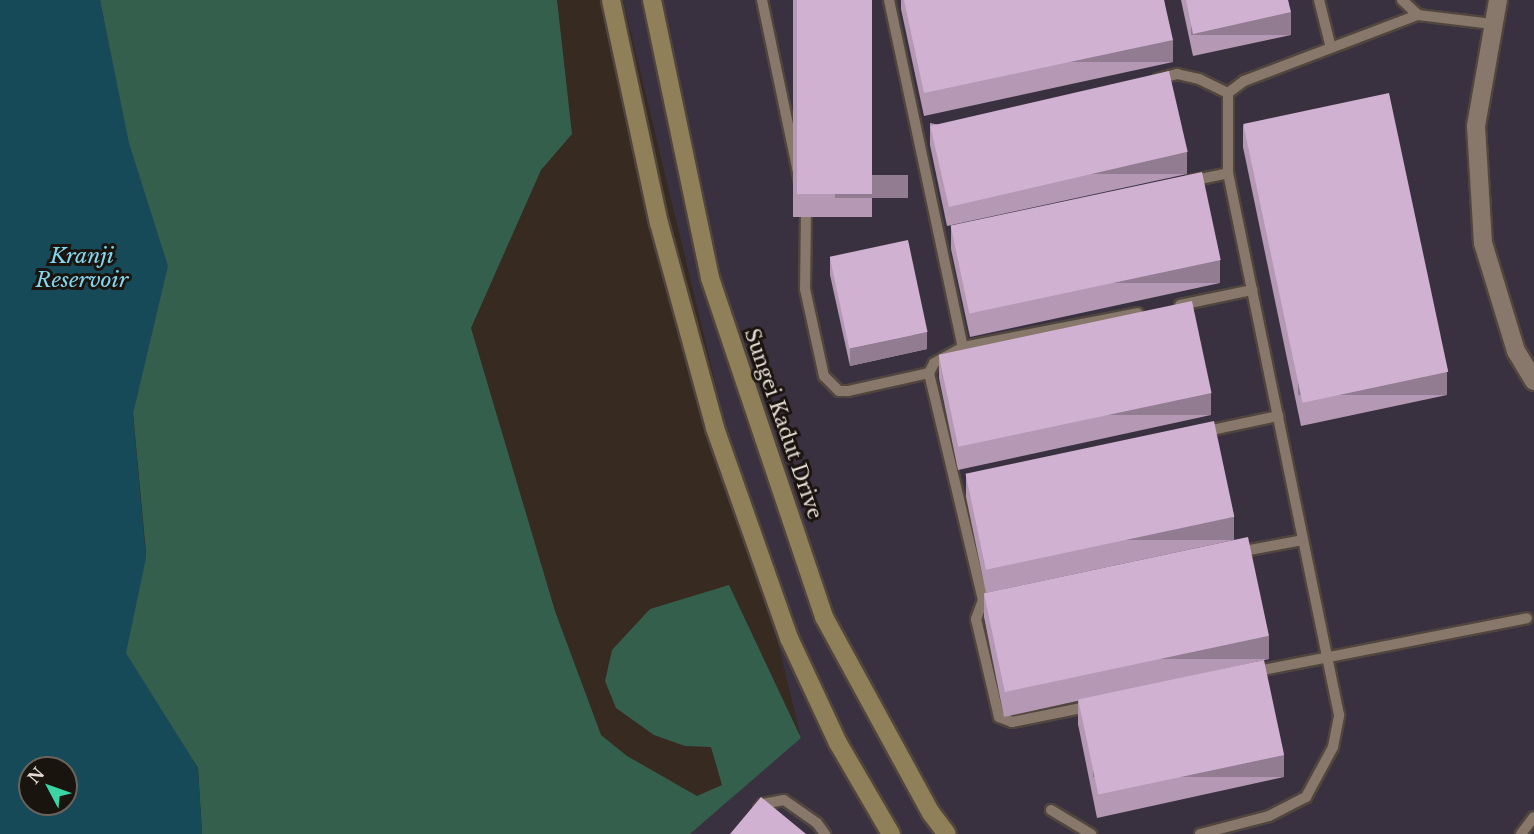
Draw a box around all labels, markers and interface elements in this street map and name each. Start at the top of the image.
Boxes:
water label: Kranji Reservoir [36,243,128,293]
street label: Sungei Kadut Drive [739,326,827,522]
north arrow [18,756,78,816]
text: N [23,763,48,788]

